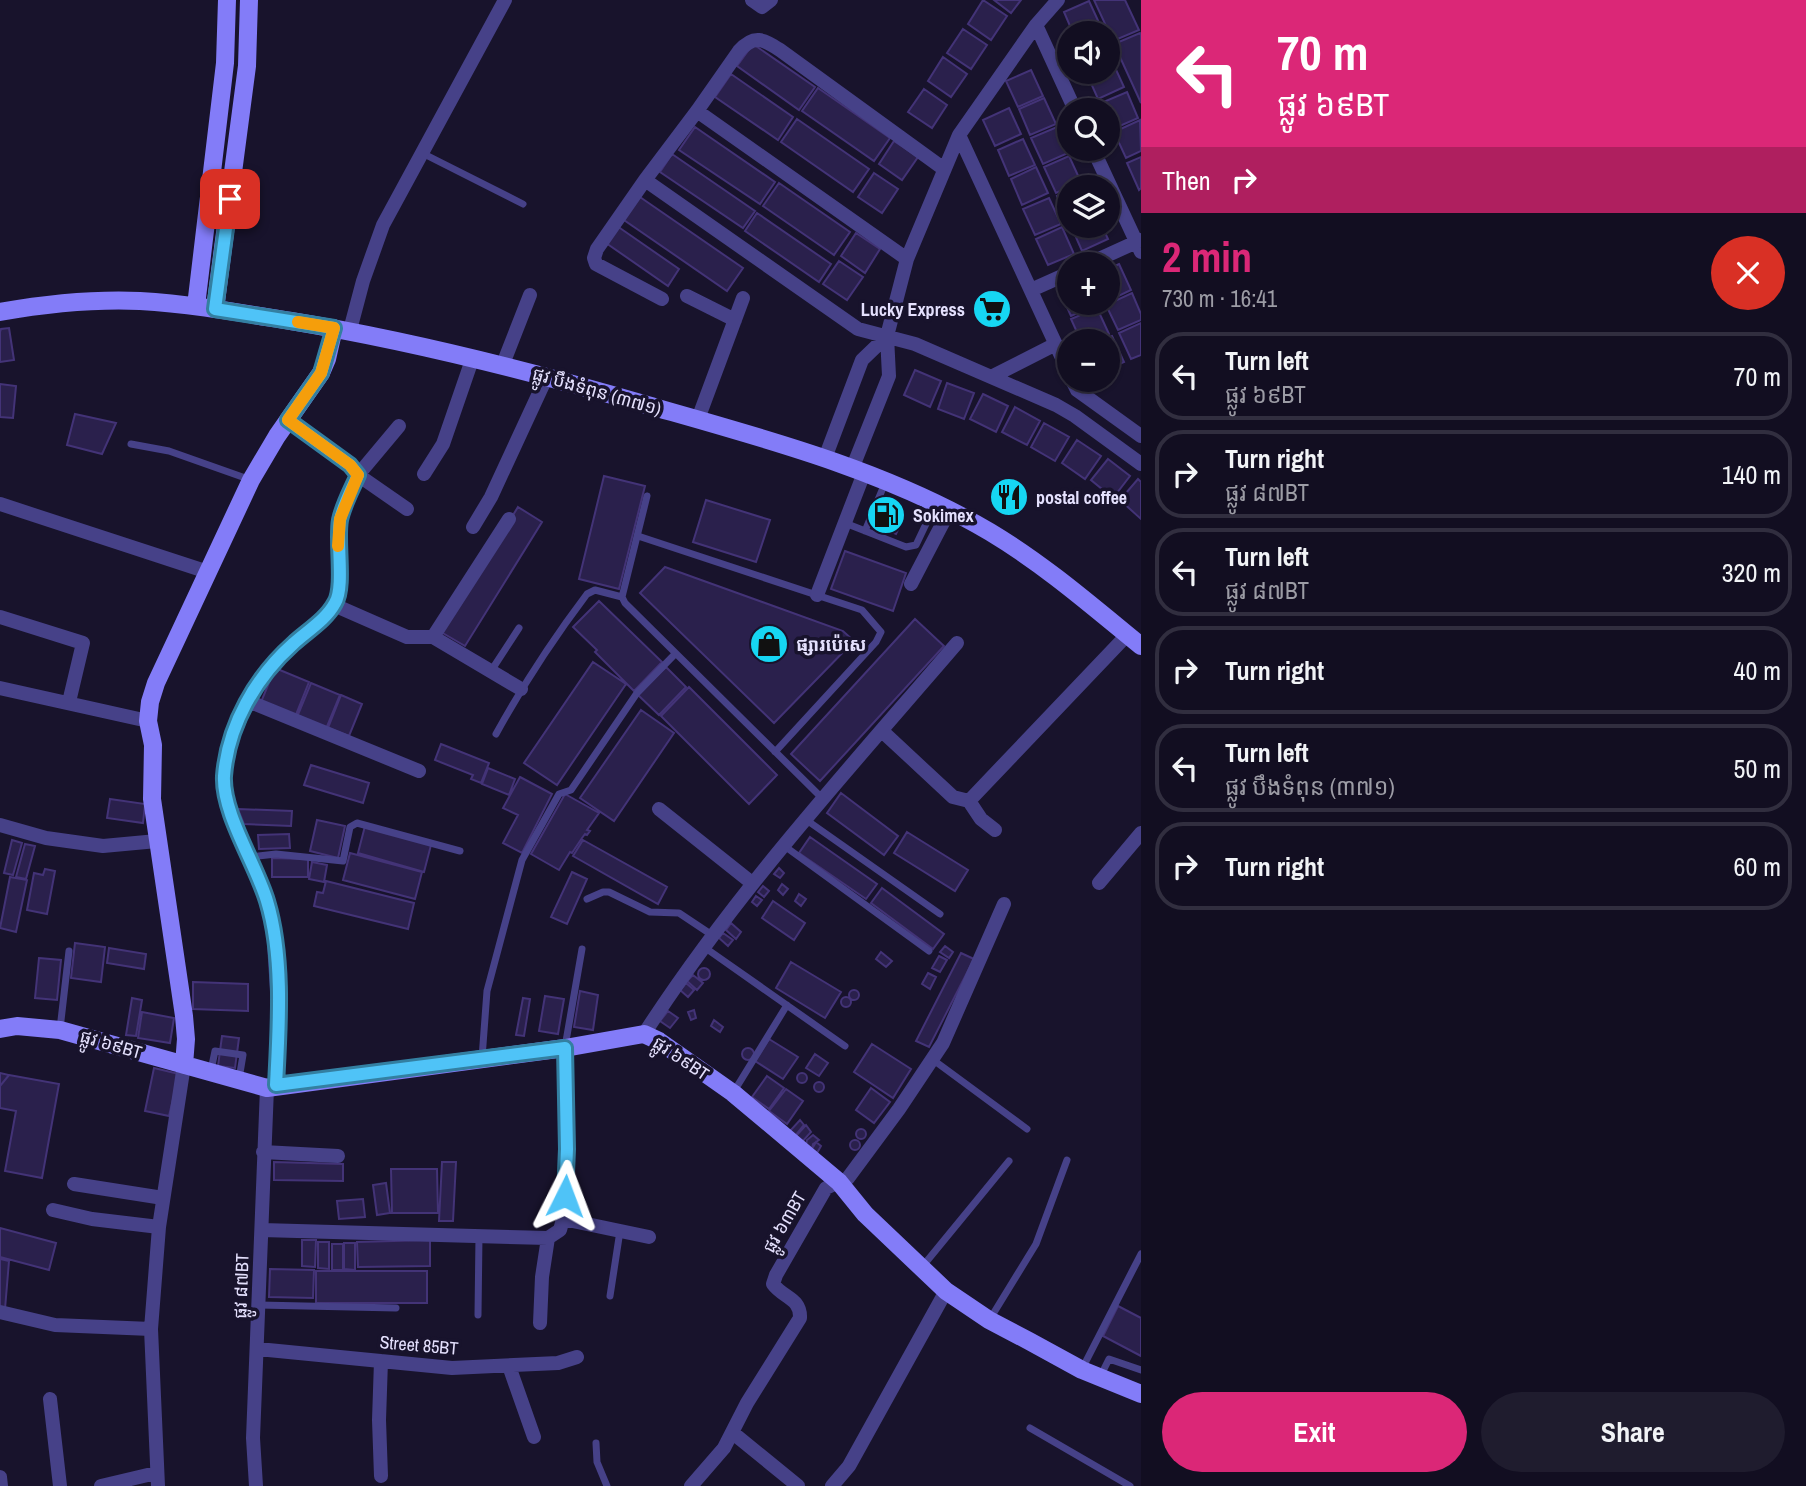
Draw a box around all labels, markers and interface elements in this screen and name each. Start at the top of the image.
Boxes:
text: 70 m [1277,19,1369,85]
map controls [1057,21,1120,392]
button: sound [1057,21,1120,84]
icon: left [1162,28,1253,119]
text: ផ្លូវ ៦៩BT [1277,83,1389,126]
button: search [1057,98,1120,161]
icon: right [1225,161,1263,199]
text: Then [1162,163,1211,198]
pin [200,169,260,229]
button: layers [1057,175,1120,238]
icon: arrive [211,180,249,218]
text: 2 min [1162,229,1252,285]
button: close [1711,236,1785,310]
button: + [1057,252,1120,315]
text: 730 m · 16:41 [1162,283,1277,314]
supermarket icon: Lucky Express [971,288,1013,330]
place label: Lucky Express [861,297,965,322]
button: − [1057,329,1120,392]
text: Turn left [1225,343,1309,378]
icon: left [1166,357,1204,395]
text: 70 m [1734,359,1781,394]
street label: ផ្លូវ បឹងទំពុន (៣៧១) [529,361,664,426]
text: ផ្លូវ ៦៩BT [1225,379,1306,410]
text: Turn right [1225,441,1324,476]
icon: right [1166,455,1204,493]
text: 140 m [1722,457,1781,492]
restaurant icon: postal coffee [988,476,1030,518]
text: ផ្លូវ ៨៧BT [1225,477,1309,508]
place label: postal coffee [1036,485,1127,510]
fuel station icon: Sokimex [865,494,907,536]
place label: Sokimex [913,503,975,528]
text: Turn left [1225,539,1309,574]
icon: left [1166,553,1204,591]
text: 320 m [1722,555,1781,590]
text: ផ្លូវ ៨៧BT [1225,575,1309,606]
shop icon: ផ្សារប៉េសេ [748,623,790,665]
place label: ផ្សារប៉េសេ [796,632,867,657]
icon: right [1166,651,1204,689]
text: Turn right [1225,653,1324,688]
text: 40 m [1734,653,1781,688]
text: Turn left [1225,735,1309,770]
icon: left [1166,749,1204,787]
text: 50 m [1734,751,1781,786]
text: ផ្លូវ បឹងទំពុន (៣៧១) [1225,771,1395,802]
icon: right [1166,847,1204,885]
text: Turn right [1225,849,1324,884]
text: 60 m [1734,849,1781,884]
street label: ផ្លូវ ៦៩BT [76,1023,145,1069]
street label: ផ្លូវ ៦៩BT [645,1030,714,1090]
position arrow [528,1159,602,1233]
street label: ផ្លូវ ៦៣BT [756,1187,815,1260]
street label: ផ្លូវ ៨៧BT [227,1253,259,1319]
street label: Street 85BT [379,1329,459,1361]
button: Exit [1162,1392,1467,1472]
button: Share [1481,1392,1785,1472]

